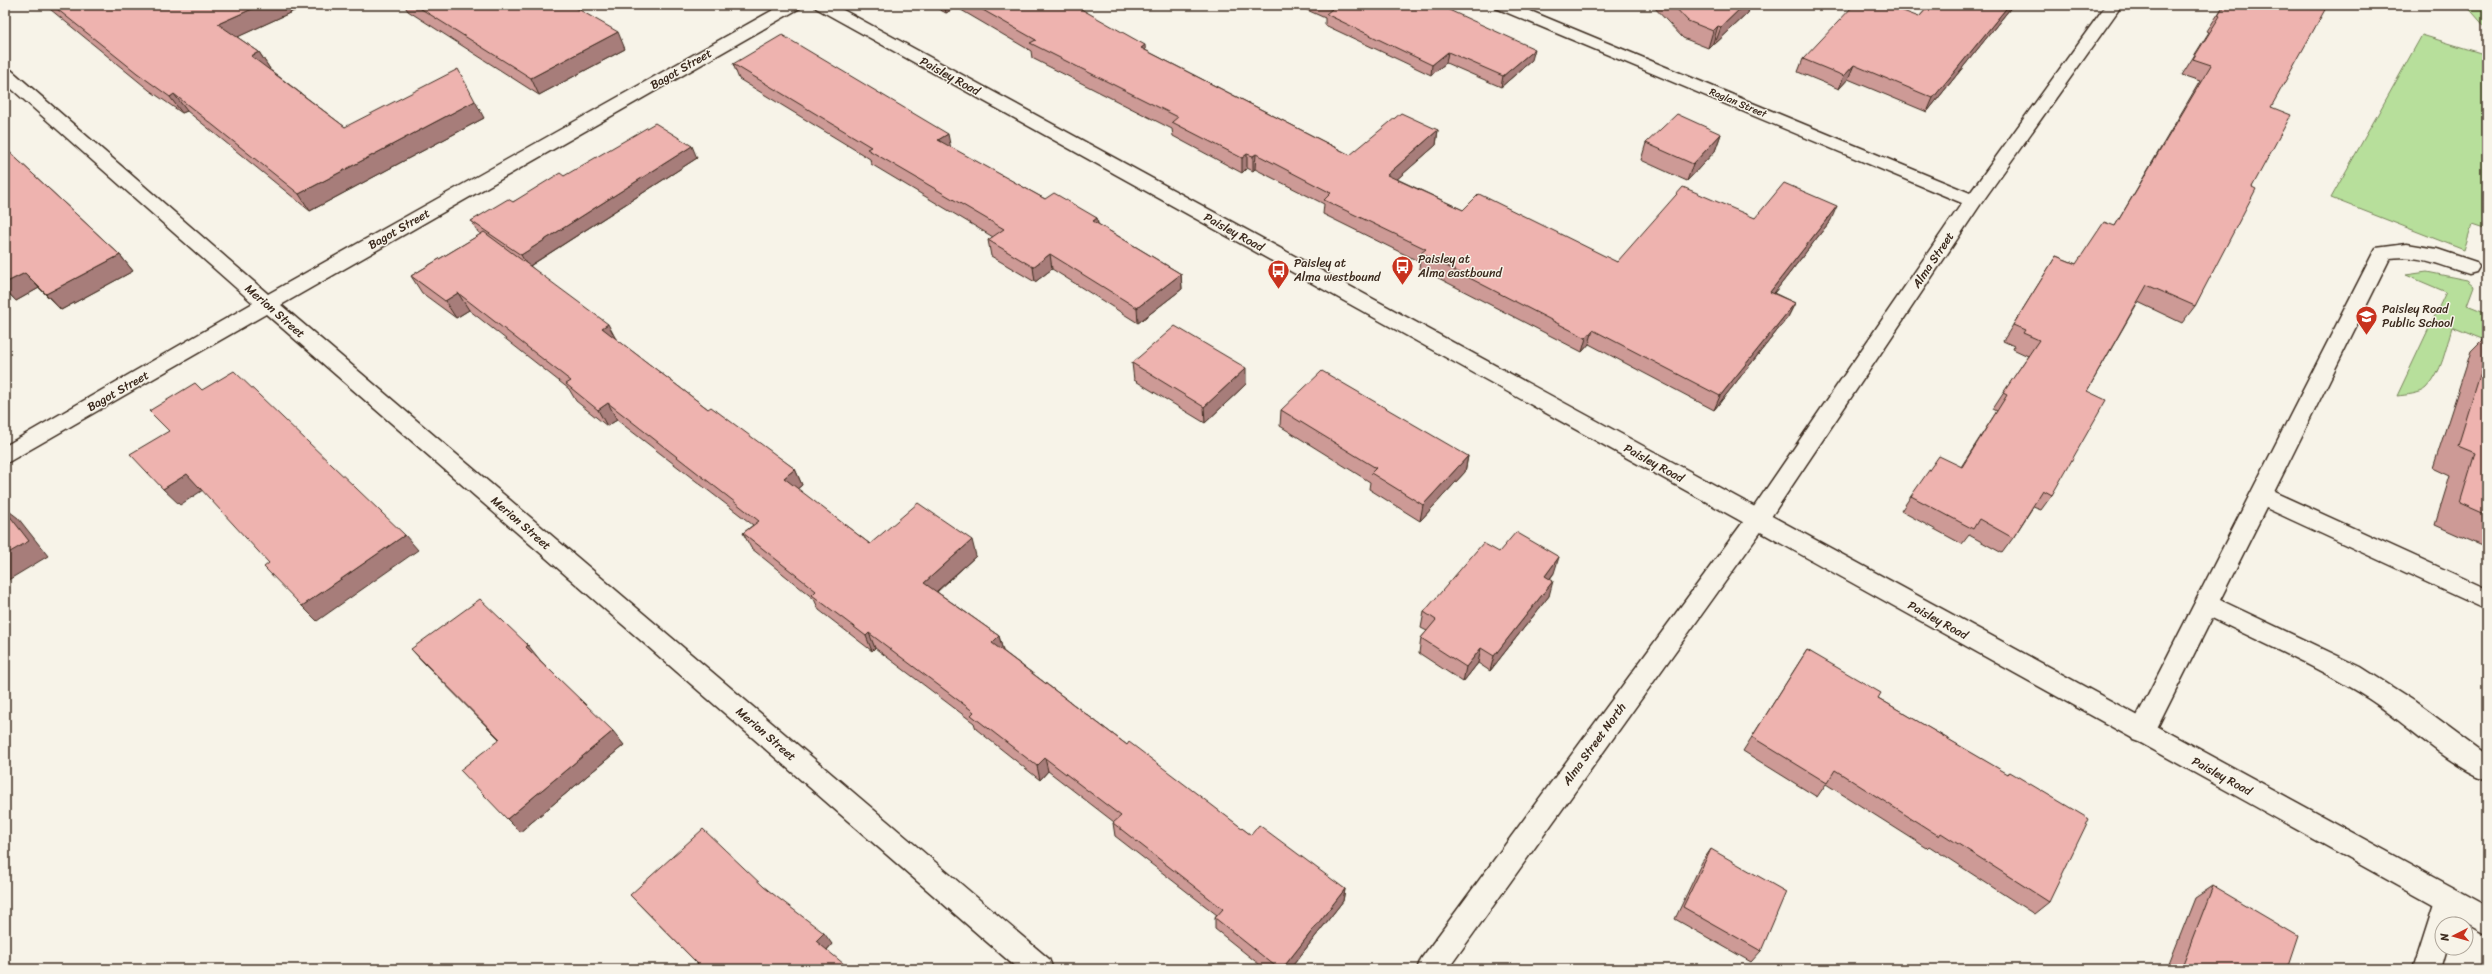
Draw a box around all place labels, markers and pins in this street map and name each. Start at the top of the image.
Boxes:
place label: Paisley at Alma eastbound [1417,248,1503,284]
place label: Paisley at Alma westbound [1293,252,1381,288]
bus stop icon: Paisley at Alma eastbound [1390,253,1416,286]
bus stop icon: Paisley at Alma westbound [1266,257,1292,290]
place label: Paisley Road Public School [2382,298,2454,334]
school or university icon: Paisley Road Public School [2353,303,2379,336]

